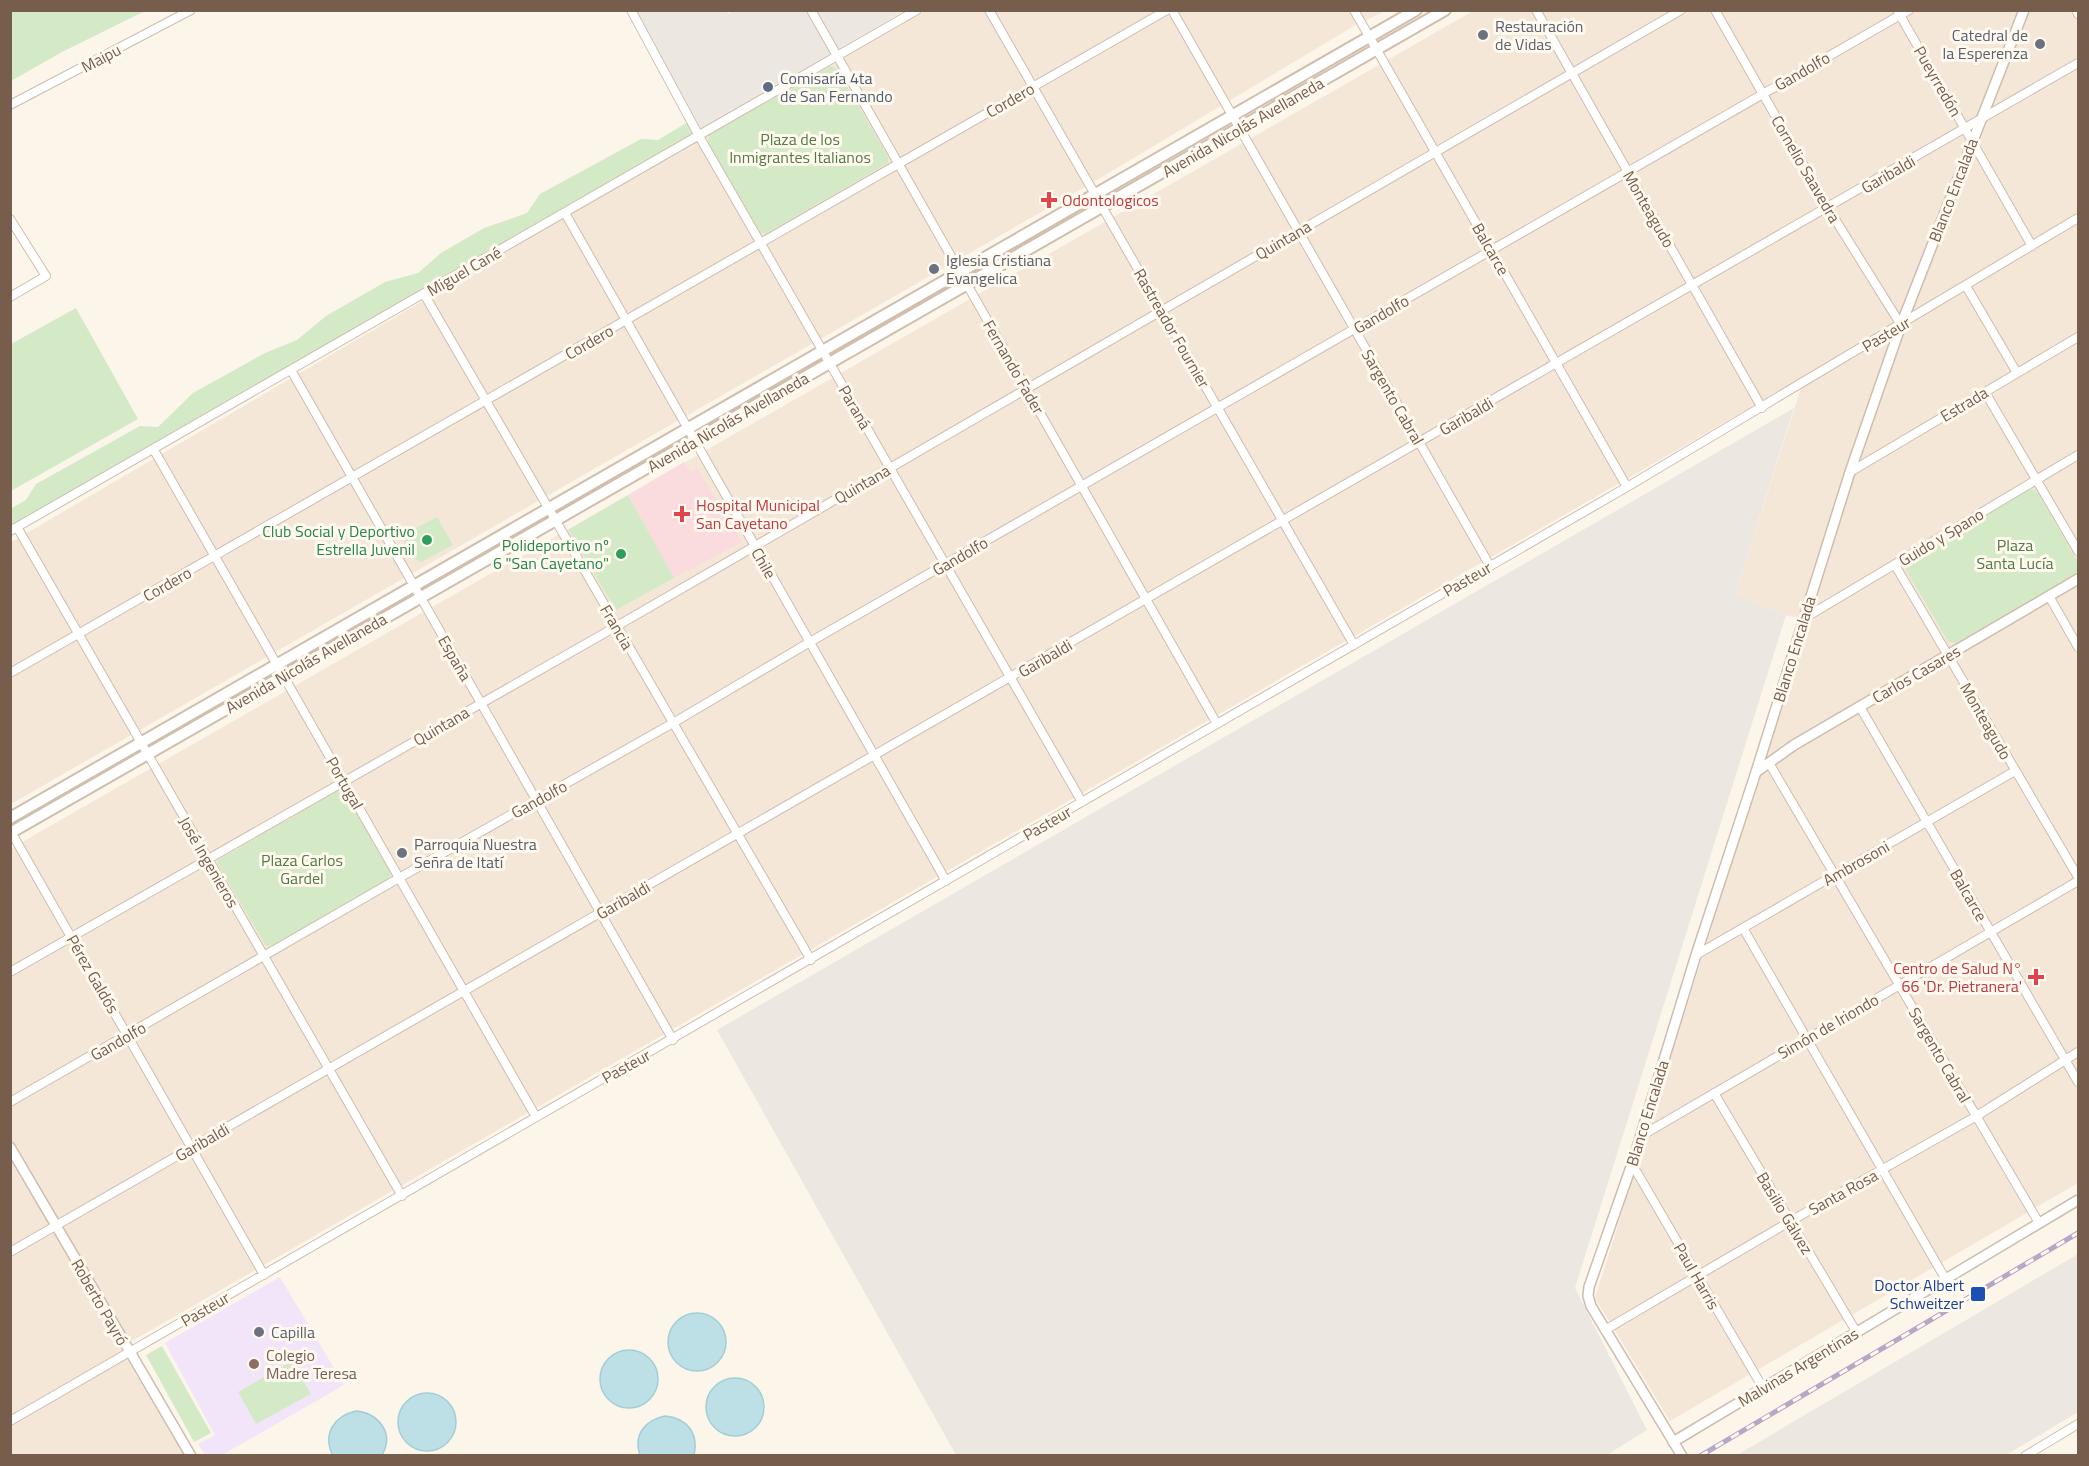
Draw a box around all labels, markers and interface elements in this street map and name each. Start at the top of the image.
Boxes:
place label: Restauración de Vidas [1495,14,1583,56]
place label: Catedral de la Esperenza [1943,23,2028,65]
marker: Restauración de Vidas [1476,28,1490,42]
marker: Catedral de la Esperenza [2033,37,2047,51]
street label: Maipu [77,38,125,78]
street label: Pueyrredón [1908,41,1968,121]
street label: Gandolfo [1770,45,1834,97]
place label: Comisaría 4ta de San Fernando [780,66,893,108]
street label: Avenida Nicolás Avellaneda [1158,71,1328,183]
street label: Cordero [981,76,1039,124]
marker: Comisaría 4ta de San Fernando [761,80,775,94]
street label: Cornelio Saavedra [1765,111,1847,227]
park label: Plaza de los Inmigrantes Italianos [729,127,871,169]
street label: Blanco Encalada [1922,135,1984,245]
street label: Garibaldi [1856,149,1920,199]
street label: Monteagudo [1617,166,1681,252]
place label: Odontologicos [1062,188,1159,212]
marker: Odontologicos [1040,191,1058,209]
street label: Quintana [1250,214,1316,266]
street label: Balcarce [1466,218,1516,280]
street label: Miguel Cané [422,240,506,302]
place label: Iglesia Cristiana Evangelica [946,248,1051,290]
marker: Iglesia Cristiana Evangelica [927,262,941,276]
street label: Rastreador Fournier [1128,264,1216,393]
street label: Gandolfo [1349,288,1413,340]
street label: Pasteur [1857,310,1915,358]
street label: Fernando Fader [977,315,1051,419]
street label: Cordero [560,318,618,366]
street label: Sargento Cabral [1356,345,1430,449]
street label: Avenida Nicolás Avellaneda [643,366,813,478]
street label: Paraná [833,380,877,434]
street label: Estrada [1936,380,1992,428]
street label: Garibaldi [1434,391,1498,441]
street label: Quintana [829,458,895,510]
place label: Hospital Municipal San Cayetano [696,493,820,535]
street label: Guido y Spano [1894,502,1988,572]
marker: Hospital Municipal San Cayetano [673,505,691,523]
place label: Club Social y Deportivo Estrella Juvenil [262,519,415,561]
street label: Gandolfo [928,530,992,582]
marker: Club Social y Deportivo Estrella Juvenil [420,533,434,547]
place label: Polideportivo nº 6 "San Cayetano" [493,533,609,575]
park label: Plaza Santa Lucía [1977,533,2053,575]
street label: Chile [745,543,783,583]
marker: Polideportivo nº 6 "San Cayetano" [614,547,628,561]
street label: Pasteur [1438,555,1496,603]
street label: Cordero [138,560,196,608]
street label: Blanco Encalada [1766,593,1822,705]
street label: Francia [594,600,640,654]
street label: Avenida Nicolás Avellaneda [221,607,391,719]
street label: España [432,631,478,685]
street label: Garibaldi [1013,633,1077,683]
street label: Carlos Casares [1867,639,1965,709]
street label: Monteagudo [1954,678,2018,764]
street label: Quintana [408,700,474,752]
street label: Portugal [320,752,370,814]
street label: Gandolfo [507,774,571,824]
street label: Pasteur [1018,799,1076,847]
street label: José Ingenieros [173,812,245,912]
place label: Parroquia Nuestra Señra de Itatí [414,832,537,874]
street label: Ambrosoni [1818,834,1894,892]
marker: Parroquia Nuestra Señra de Itatí [395,846,409,860]
park label: Plaza Carlos Gardel [261,848,343,890]
street label: Balcarce [1944,864,1994,926]
street label: Garibaldi [591,875,655,925]
street label: Pérez Galdós [61,930,125,1018]
place label: Centro de Salud N° 66 'Dr. Pietranera' [1893,956,2022,998]
marker: Centro de Salud N° 66 'Dr. Pietranera' [2027,968,2045,986]
street label: Simón de Iriondo [1773,987,1883,1065]
street label: Sargento Cabral [1903,1003,1977,1107]
street label: Gandolfo [86,1015,150,1067]
street label: Pasteur [597,1043,655,1089]
street label: Blanco Encalada [1619,1057,1675,1169]
street label: Garibaldi [170,1117,234,1167]
street label: Santa Rosa [1804,1163,1882,1221]
street label: Basilio Gálvez [1751,1167,1819,1259]
street label: Paul Harris [1668,1238,1726,1314]
street label: Roberto Payró [65,1254,135,1350]
place label: Doctor Albert Schweitzer [1874,1273,1964,1315]
street label: Pasteur [176,1285,234,1333]
marker: Doctor Albert Schweitzer [1969,1285,1987,1303]
place label: Capilla [271,1320,315,1344]
street label: Malvinas Argentinas [1733,1321,1863,1413]
marker: Capilla [252,1325,266,1339]
place label: Colegio Madre Teresa [266,1343,357,1385]
marker: Colegio Madre Teresa [247,1357,261,1371]

